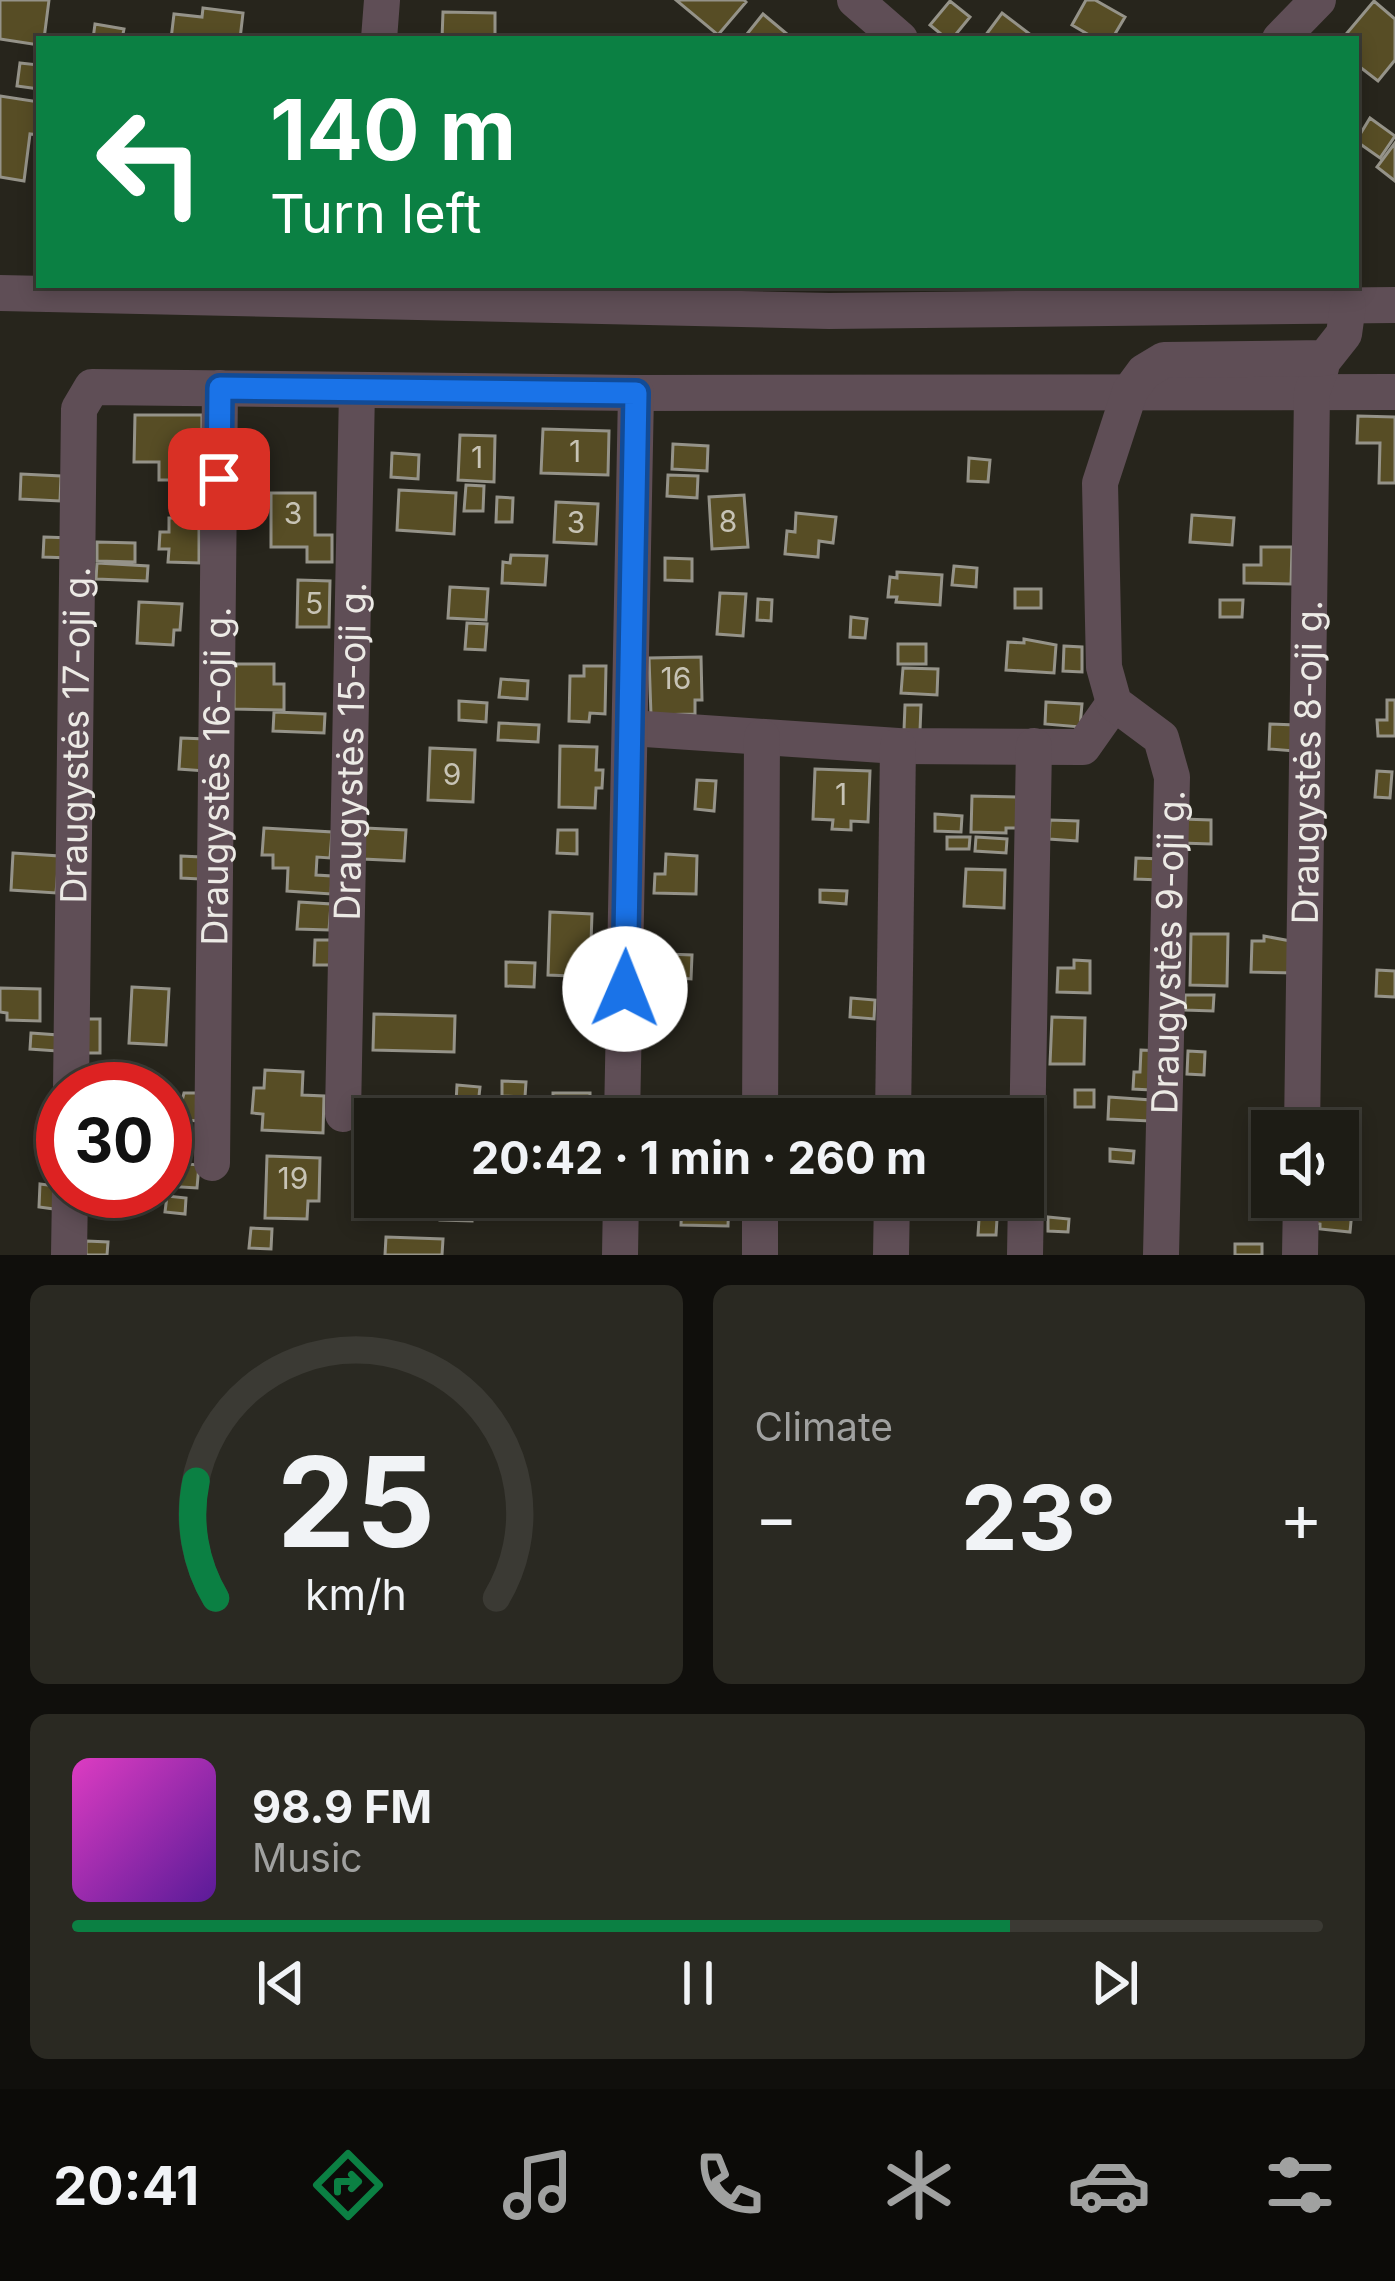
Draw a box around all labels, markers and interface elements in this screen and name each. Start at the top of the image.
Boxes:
text: 140 m [270,79,516,180]
icon: left [72,84,228,240]
text: Turn left [270,181,481,246]
pin [168,428,270,530]
house number: 1 [569,433,581,469]
house number: 1 [471,439,483,475]
icon: arrive [186,446,252,512]
house number: 3 [284,495,302,531]
house number: 8 [719,503,737,539]
house number: 3 [567,504,585,540]
street label: Draugystės 17-oji g. [51,566,99,904]
street label: Draugystės 15-oji g. [325,581,375,921]
house number: 5 [305,585,323,621]
street label: Draugystės 8-oji g. [1283,600,1331,925]
street label: Draugystės 16-oji g. [192,606,240,946]
house number: 16 [661,660,691,696]
house number: 9 [443,756,461,792]
house number: 1 [835,776,847,812]
street label: Draugystės 9-oji g. [1142,789,1194,1115]
position arrow [562,926,688,1052]
speed limit sign: 30 [36,1062,192,1218]
map controls [1251,1110,1359,1218]
button: sound [1251,1110,1359,1218]
text: 20:42 · 1 min · 260 m [471,1130,927,1185]
house number: 19 [278,1160,308,1196]
text: Climate [755,1403,893,1450]
text: 25 [277,1426,435,1577]
text: 23° [961,1463,1117,1572]
text: − [755,1477,798,1557]
text: + [1279,1477,1323,1557]
text: km/h [305,1567,407,1619]
text: 98.9 FM [252,1779,432,1834]
text: Music [252,1834,363,1881]
icon: previous [248,1950,314,2016]
icon: pause [665,1950,731,2016]
icon: next [1082,1950,1148,2016]
icon: directions [306,2143,390,2227]
icon: music [496,2143,580,2227]
icon: phone [687,2143,771,2227]
icon: climate [877,2143,961,2227]
icon: car [1067,2143,1151,2227]
icon: filters [1258,2143,1342,2227]
text: 20:41 [53,2153,199,2218]

